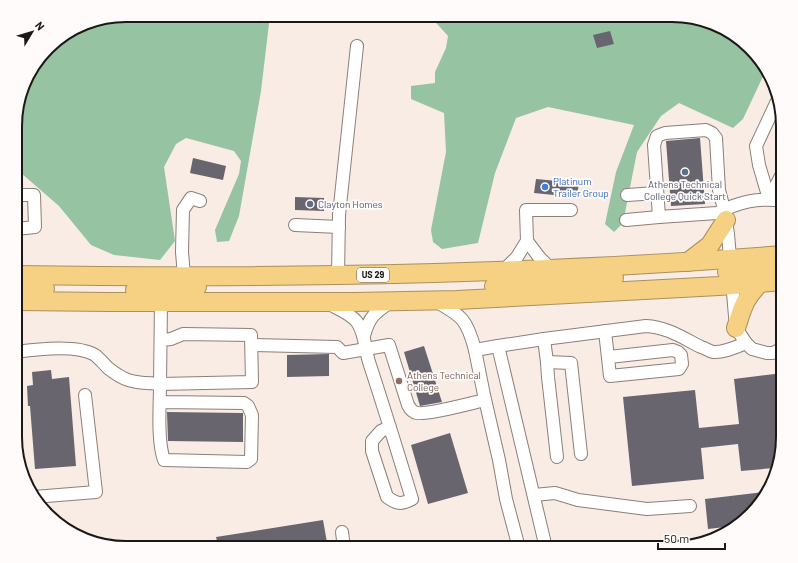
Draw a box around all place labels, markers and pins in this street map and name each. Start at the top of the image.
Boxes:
marker: Athens Technical College Quick Start [680,167,690,177]
place label: Platinum Trailer Group [553,175,609,199]
place label: Athens Technical College Quick Start [644,178,726,202]
marker: Platinum Trailer Group [540,182,550,192]
place label: Clayton Homes [318,198,383,210]
marker: Clayton Homes [305,199,315,209]
place label: Athens Technical College [407,369,481,393]
marker: Athens Technical College [394,376,404,386]

